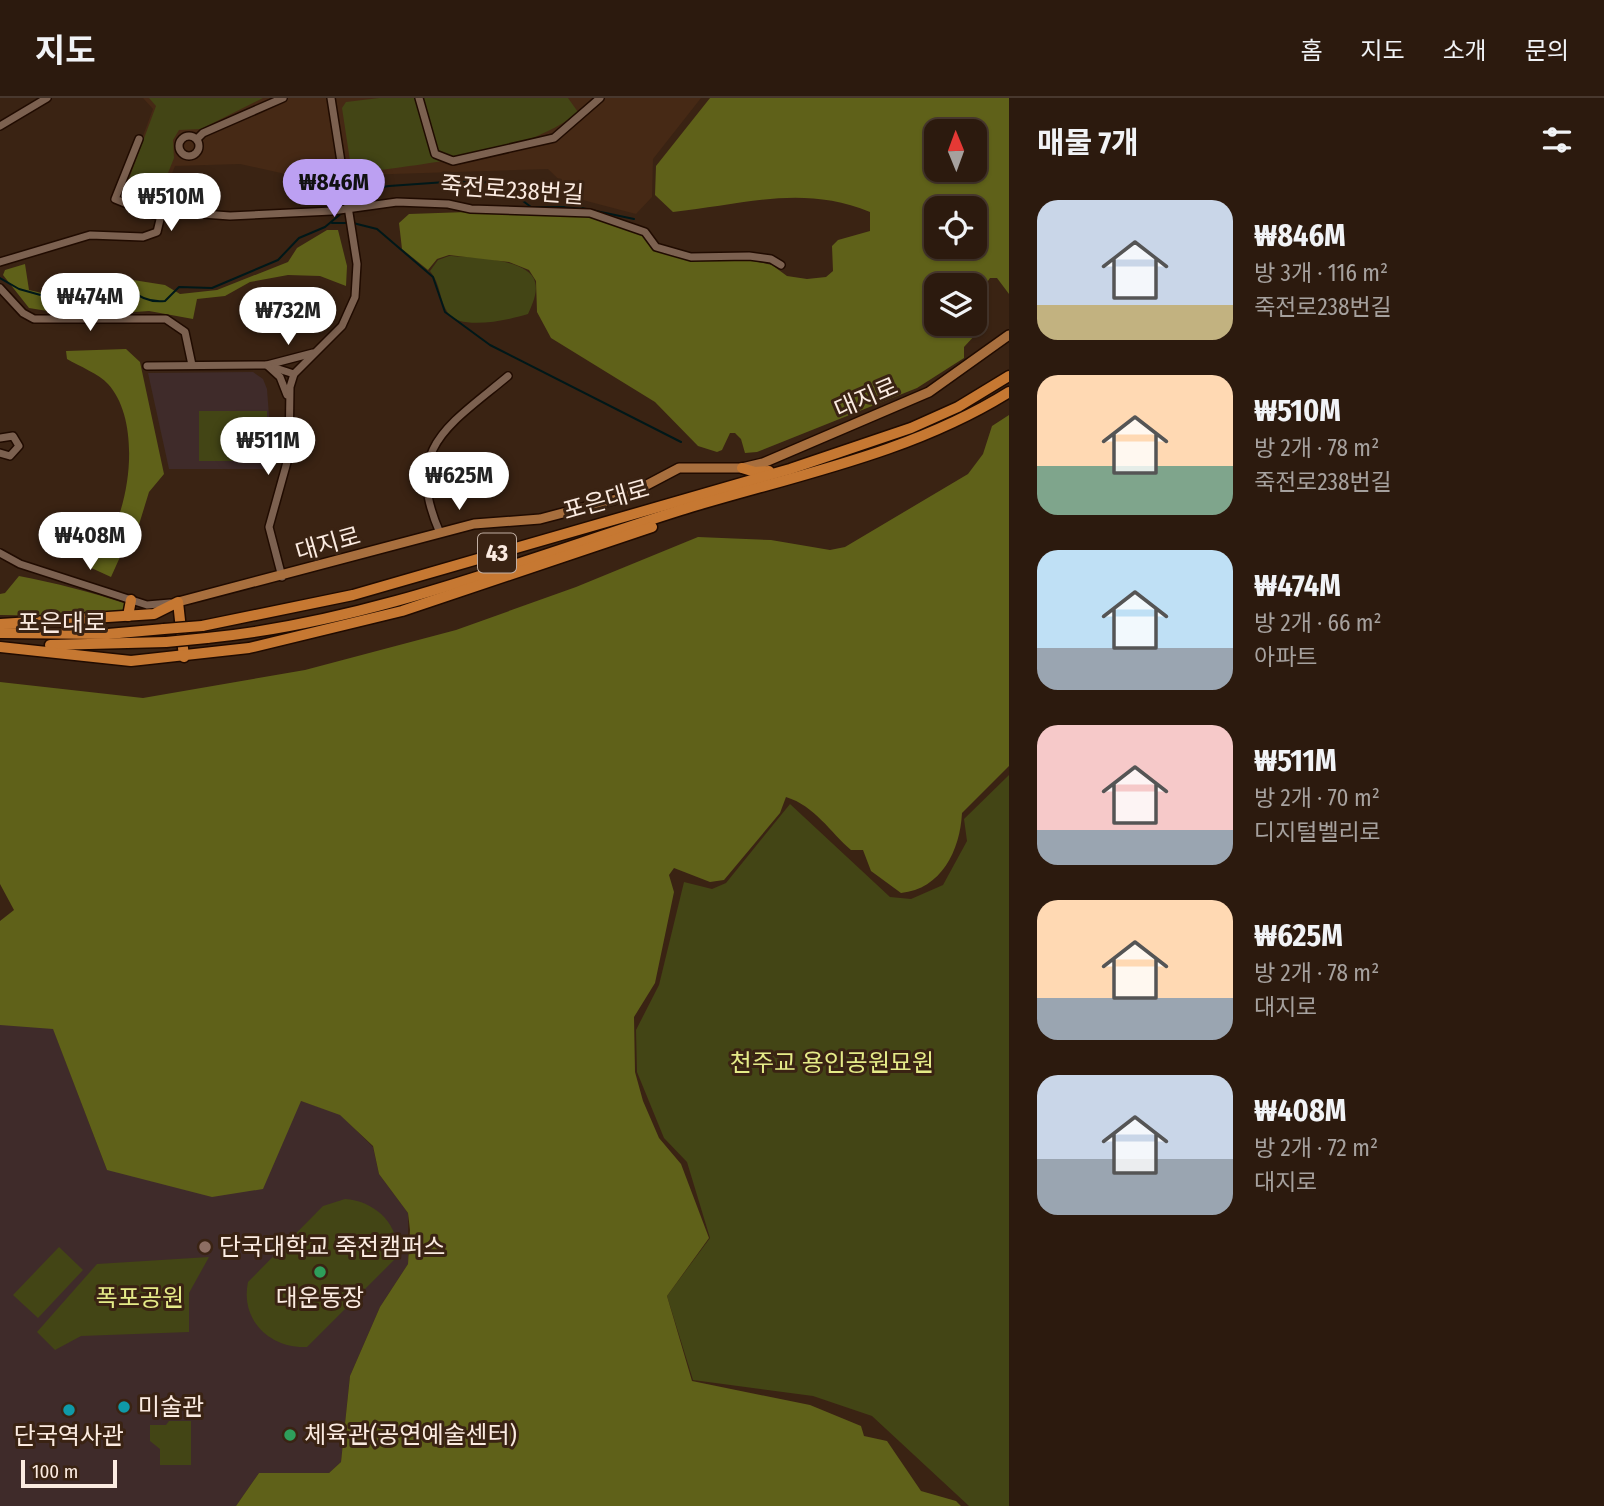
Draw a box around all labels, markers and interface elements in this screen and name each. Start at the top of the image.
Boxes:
text: 지도 [35,31,96,71]
text: 홈 [1300,37,1322,65]
text: 지도 [1360,37,1405,65]
text: 소개 [1443,37,1487,65]
text: 문의 [1525,37,1569,65]
north arrow [924,119,987,182]
map controls [924,119,987,336]
icon: filters [1538,121,1576,159]
text: 매물 7개 [1037,125,1139,161]
pin: ₩846M [285,159,383,219]
text: ₩846M [299,168,369,196]
street label: 죽전로238번길 [439,171,585,209]
pin: ₩510M [122,174,220,233]
text: ₩510M [138,182,204,210]
button: locate [924,196,987,259]
text: ₩846M [1254,218,1346,254]
icon: home [1093,228,1177,312]
text: 방 3개 · 116 m² [1254,259,1388,287]
button: layers [924,273,987,336]
pin: ₩474M [41,274,139,333]
text: ₩474M [57,282,123,310]
pin: ₩732M [239,288,337,347]
text: 죽전로238번길 [1254,293,1392,321]
text: ₩732M [255,296,321,324]
street label: 대지로 [830,372,902,424]
text: ₩510M [1254,393,1341,429]
icon: home [1093,403,1177,487]
pin: ₩511M [219,418,317,477]
text: ₩511M [236,426,300,454]
text: 방 2개 · 78 m² [1254,434,1379,462]
pin: ₩625M [410,452,508,512]
text: ₩625M [425,461,493,489]
text: 죽전로238번길 [1254,468,1392,496]
street label: 포은대로 [560,474,652,526]
pin: ₩408M [41,512,139,572]
text: ₩408M [55,521,125,549]
street label: 대지로 [292,521,364,567]
road number: 43 [478,534,516,573]
text: ₩474M [1254,568,1341,604]
icon: home [1093,578,1177,662]
street label: 포은대로 [18,609,106,637]
text: 방 2개 · 66 m² [1254,609,1382,637]
text: 아파트 [1254,643,1317,671]
text: ₩511M [1254,743,1337,779]
icon: home [1093,753,1177,837]
text: 방 2개 · 70 m² [1254,784,1380,812]
text: 디지털벨리로 [1254,818,1381,846]
text: ₩625M [1254,918,1343,954]
icon: home [1093,928,1177,1012]
text: 방 2개 · 78 m² [1254,959,1379,987]
text: 대지로 [1254,993,1317,1021]
park label: 천주교 용인공원묘원 [730,1049,934,1077]
text: ₩408M [1254,1093,1346,1129]
icon: home [1093,1103,1177,1187]
text: 방 2개 · 72 m² [1254,1134,1378,1162]
text: 대지로 [1254,1168,1317,1196]
place label: 단국대학교 죽전캠퍼스 [219,1233,445,1261]
marker: 단국대학교 죽전캠퍼스 [197,1239,213,1255]
marker: 대운동장 [312,1264,328,1280]
park label: 폭포공원 [96,1284,184,1312]
place label: 대운동장 [276,1284,364,1312]
place label: 미술관 [138,1393,204,1421]
marker: 미술관 [116,1399,132,1415]
marker: 단국역사관 [61,1402,77,1418]
place label: 체육관(공연예술센터) [304,1421,517,1449]
place label: 단국역사관 [14,1422,124,1450]
marker: 체육관(공연예술센터) [282,1427,298,1443]
scale bar [21,1457,117,1489]
text: 100 m [32,1460,78,1483]

